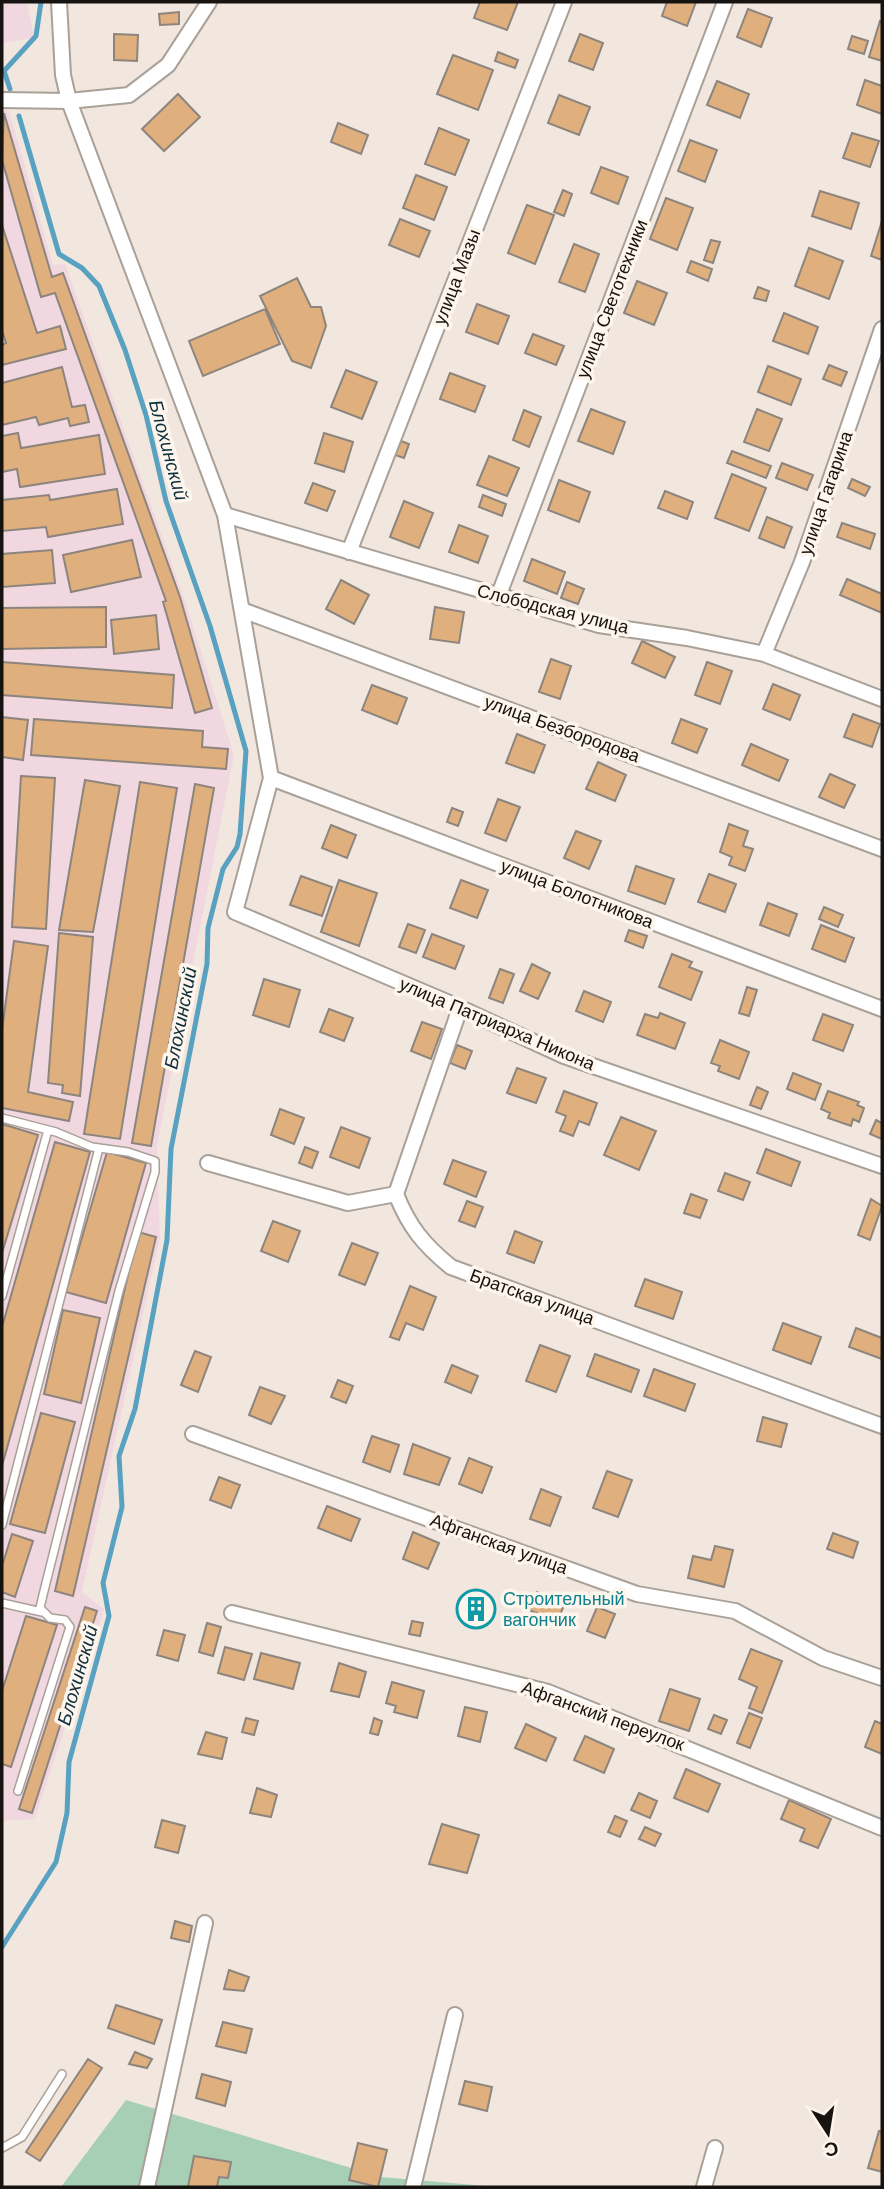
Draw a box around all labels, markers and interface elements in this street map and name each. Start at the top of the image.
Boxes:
street label: улица Светотехники [572,217,652,381]
street label: улица Мазы [430,226,484,328]
water label: Блохинский [145,397,192,503]
street label: улица Гагарина [795,428,857,557]
street label: Слободская улица [475,580,632,638]
street label: улица Безбородова [482,692,643,767]
street label: улица Болотникова [498,856,657,933]
water label: Блохинский [160,965,201,1071]
street label: улица Патриарха Никона [396,974,598,1075]
street label: Братская улица [467,1265,598,1329]
street label: Афганская улица [428,1510,571,1578]
building icon: Строительный вагончик [455,1588,497,1630]
place label: Строительный вагончик [503,1589,625,1630]
water label: Блохинский [53,1622,102,1728]
street label: Афганский переулок [519,1677,687,1755]
north arrow [793,2098,863,2168]
text: С [822,2137,840,2161]

